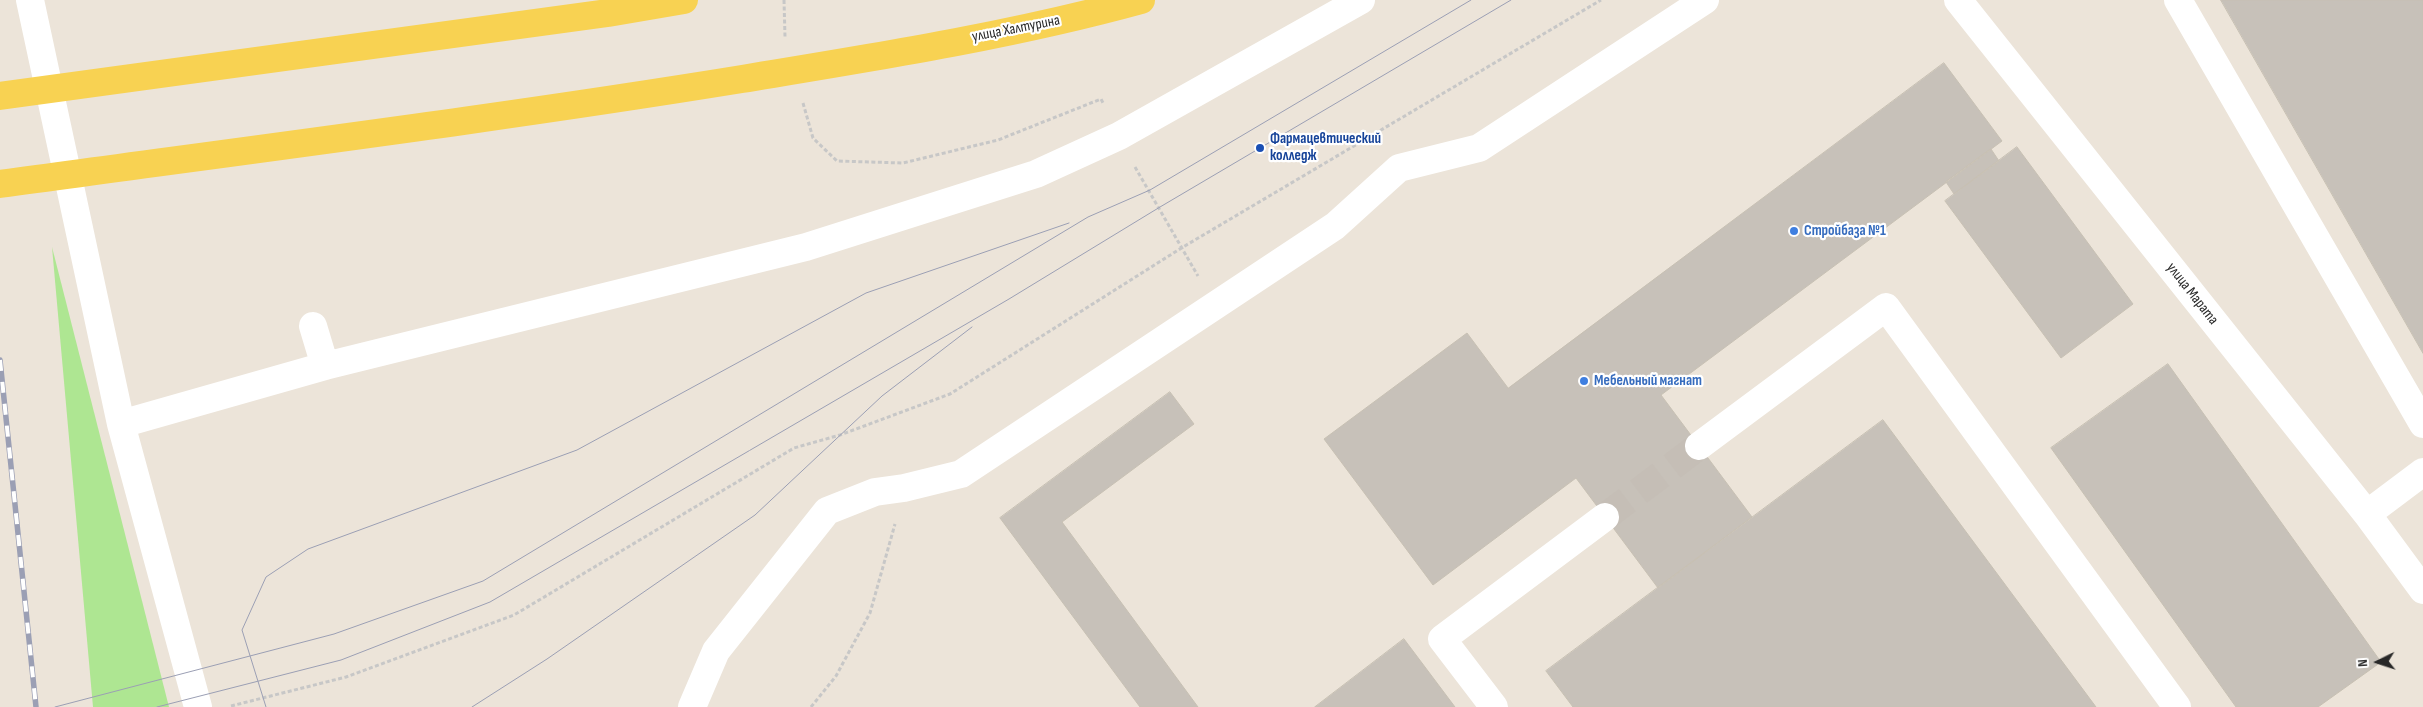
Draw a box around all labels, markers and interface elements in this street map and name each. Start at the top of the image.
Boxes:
street label: улица Халтурина [971,12,1061,46]
place label: Фармацевтический колледж [1270,130,1381,165]
marker: Фармацевтический колледж [1254,142,1266,154]
place label: Стройбаза №1 [1804,222,1886,240]
marker: Стройбаза №1 [1788,225,1800,237]
street label: улица Марата [2162,259,2222,329]
place label: Мебельный магнат [1594,372,1702,390]
marker: Мебельный магнат [1578,375,1590,387]
north arrow [2353,637,2403,687]
text: N [2354,659,2371,667]

